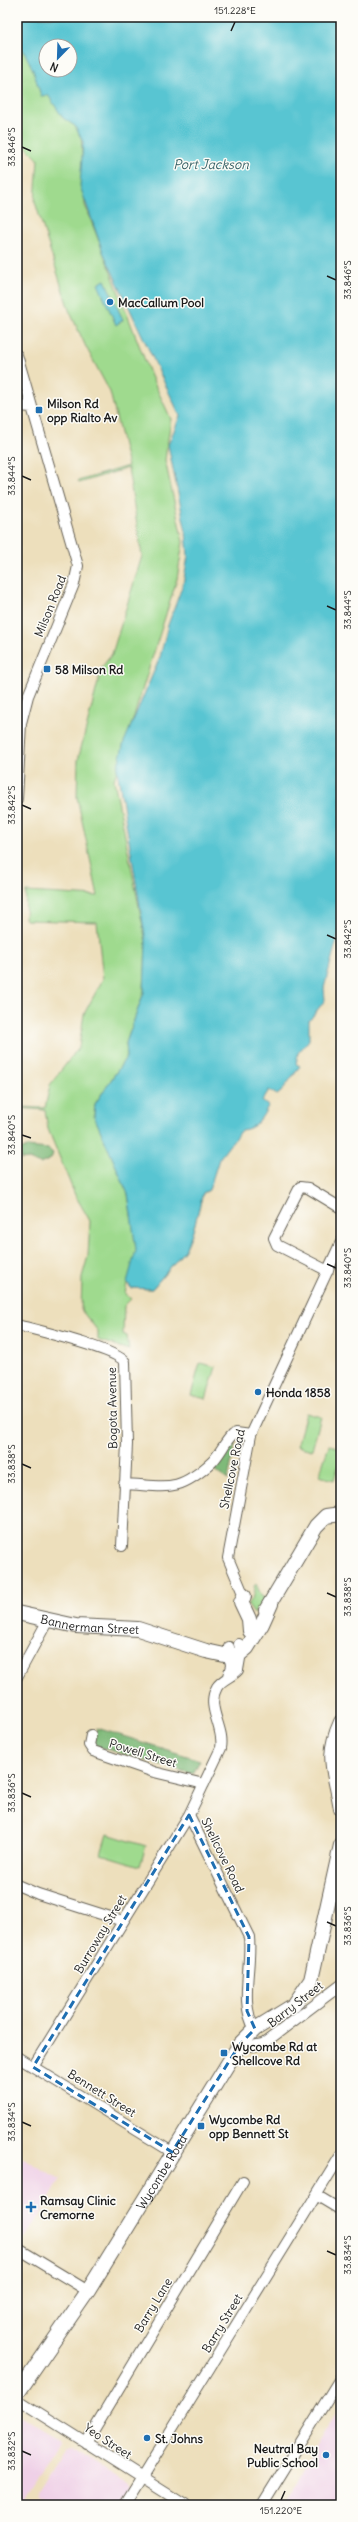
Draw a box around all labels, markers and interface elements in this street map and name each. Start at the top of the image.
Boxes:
text: 151.228°E [214,4,256,17]
north arrow [38,38,78,78]
text: N [48,59,60,75]
text: 33.846°S [5,127,18,167]
water label: Port Jackson [173,156,249,173]
text: 33.846°S [341,260,354,300]
place label: MacCallum Pool [118,295,204,310]
marker: MacCallum Pool [105,297,115,307]
place label: Milson Rd opp Rialto Av [47,396,117,426]
marker: Milson Rd opp Rialto Av [34,405,44,415]
text: 33.844°S [5,456,18,496]
street label: Milson Road [31,573,69,639]
text: 33.844°S [341,590,354,630]
place label: 58 Milson Rd [55,662,123,677]
marker: 58 Milson Rd [42,664,52,674]
text: 33.842°S [5,785,18,825]
text: 33.842°S [341,919,354,959]
text: 33.840°S [5,1114,18,1155]
text: 33.840°S [341,1247,354,1288]
street label: Bogota Avenue [104,1367,120,1449]
place label: Honda 1858 [266,1385,331,1400]
marker: Honda 1858 [253,1387,263,1397]
street label: Shellcove Road [216,1428,248,1510]
text: 33.838°S [5,1444,18,1484]
text: 33.838°S [341,1577,354,1617]
street label: Bannerman Street [39,1611,140,1637]
street label: Powell Street [107,1736,179,1770]
text: 33.836°S [5,1773,18,1813]
street label: Shellcove Road [198,1815,248,1895]
street label: Burroway Street [71,1892,129,1976]
text: 33.836°S [341,1906,354,1946]
street label: Barry Street [264,1978,326,2030]
place label: Wycombe Rd at Shellcove Rd [232,2039,318,2068]
marker: Wycombe Rd at Shellcove Rd [219,2048,229,2058]
street label: Bennett Street [65,2066,139,2120]
text: 33.834°S [5,2102,18,2142]
place label: Wycombe Rd opp Bennett St [209,2112,289,2142]
marker: Wycombe Rd opp Bennett St [196,2121,206,2131]
street label: Wycombe Road [133,2132,190,2212]
place label: Ramsay Clinic Cremorne [40,2193,116,2222]
marker: Ramsay Clinic Cremorne [25,2201,37,2213]
text: 33.834°S [341,2235,354,2275]
street label: Barry Lane [131,2275,175,2335]
street label: Barry Street [199,2291,245,2355]
street label: Yeo Street [81,2420,135,2462]
text: 33.832°S [5,2431,18,2471]
place label: St. Johns [155,2431,204,2446]
marker: St. Johns [142,2433,152,2443]
place label: Neutral Bay Public School [247,2441,318,2470]
marker: Neutral Bay Public School [321,2450,331,2460]
text: 151.220°E [260,2504,302,2517]

